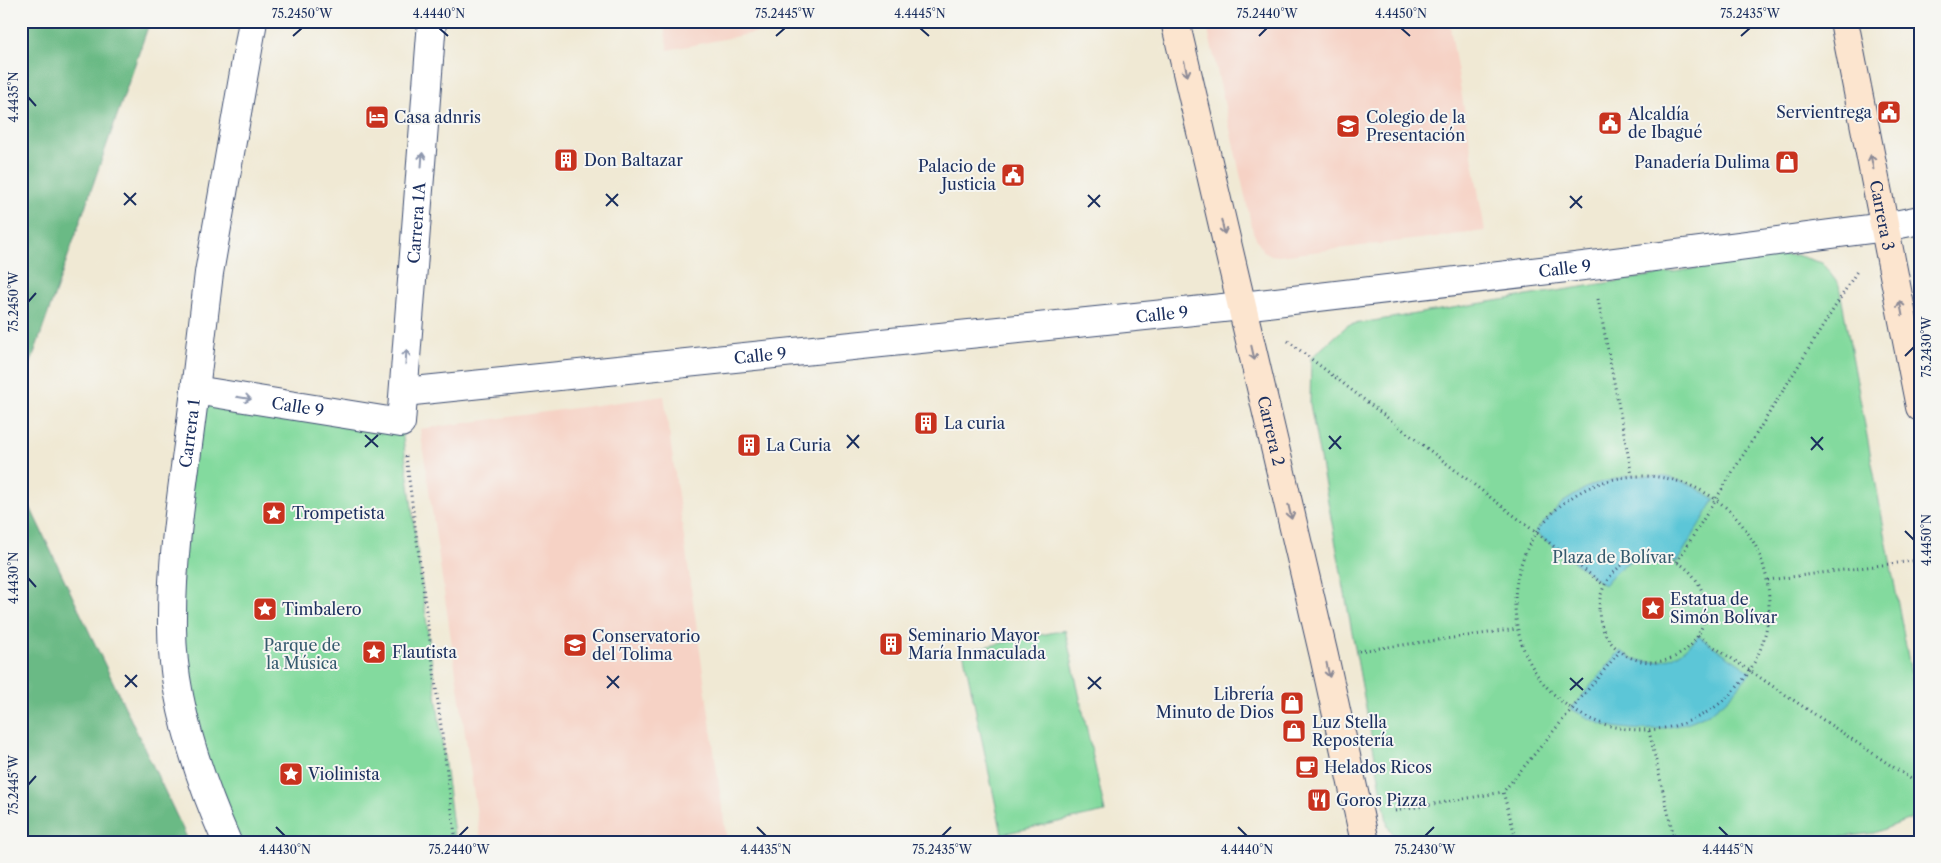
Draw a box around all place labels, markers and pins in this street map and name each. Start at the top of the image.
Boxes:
public building icon: Servientrega [1876,99,1902,125]
place label: Servientrega [1776,102,1873,122]
hotel icon: Casa adnris [364,104,390,130]
place label: Alcaldía de Ibagué [1627,104,1702,142]
place label: Casa adnris [394,107,481,127]
place label: Colegio de la Presentación [1366,107,1466,145]
public building icon: Alcaldía de Ibagué [1597,110,1623,136]
school or university icon: Colegio de la Presentación [1335,113,1361,139]
building icon: Don Baltazar [553,147,579,173]
shop icon: Panadería Dulima [1774,149,1800,175]
place label: Don Baltazar [584,150,683,170]
place label: Panadería Dulima [1634,152,1771,172]
place label: Palacio de Justicia [918,156,997,194]
public building icon: Palacio de Justicia [1000,162,1026,188]
building icon: La curia [913,410,939,436]
place label: La curia [944,413,1006,433]
building icon: La Curia [736,432,762,458]
place label: La Curia [766,435,832,455]
place icon: Trompetista [261,500,287,526]
place label: Trompetista [292,503,385,523]
place label: Estatua de Simón Bolívar [1670,589,1778,627]
place icon: Estatua de Simón Bolívar [1640,595,1666,621]
place icon: Timbalero [252,596,278,622]
place label: Timbalero [282,599,362,619]
place label: Seminario Mayor María Inmaculada [908,625,1046,663]
place label: Conservatorio del Tolima [592,626,701,664]
building icon: Seminario Mayor María Inmaculada [878,631,904,657]
school or university icon: Conservatorio del Tolima [562,632,588,658]
place icon: Flautista [361,639,387,665]
place label: Flautista [392,642,457,662]
place label: Librería Minuto de Dios [1156,684,1275,722]
shop icon: Librería Minuto de Dios [1279,690,1305,716]
place label: Luz Stella Repostería [1312,712,1394,750]
shop icon: Luz Stella Repostería [1281,718,1307,744]
cafe icon: Helados Ricos [1294,754,1320,780]
place label: Helados Ricos [1324,757,1432,777]
place icon: Violinista [278,761,304,787]
place label: Violinista [307,764,380,784]
restaurant icon: Goros Pizza [1306,787,1332,813]
place label: Goros Pizza [1336,790,1427,810]

